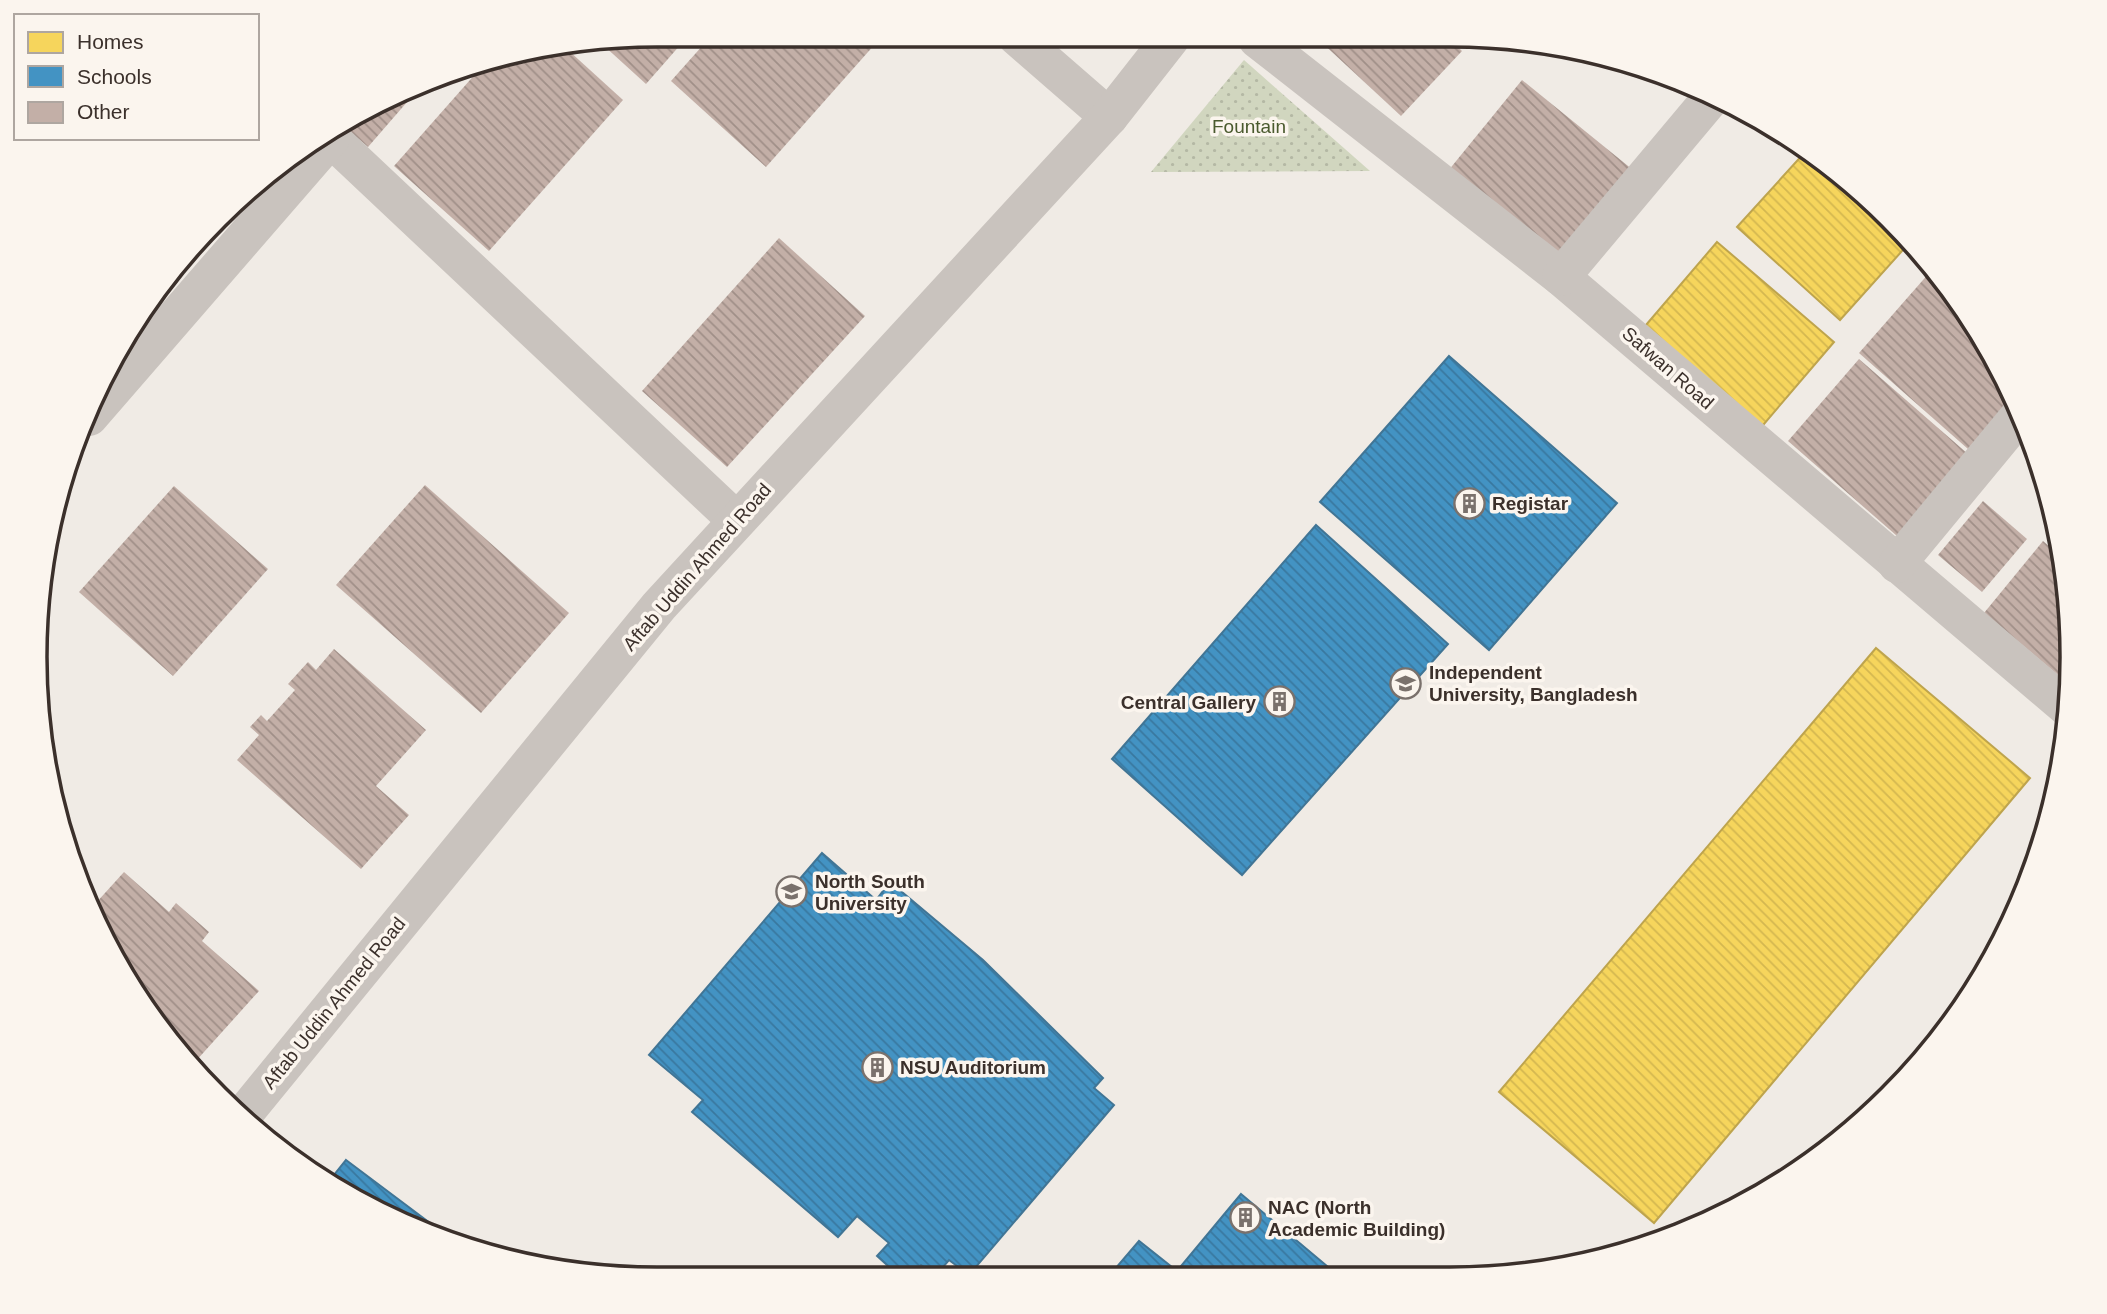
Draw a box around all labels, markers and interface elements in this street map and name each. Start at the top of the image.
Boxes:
legend [14,14,259,140]
text: Homes [77,30,144,53]
text: Schools [77,65,152,88]
text: Other [77,100,130,123]
park label: Fountain [1212,116,1286,137]
street label: Safwan Road [1618,323,1718,413]
street label: Aftab Uddin Ahmed Road [619,479,775,655]
building icon: Registar [1452,486,1486,520]
place label: Registar [1492,493,1569,514]
place label: Independent University, Bangladesh [1429,662,1638,705]
school or university icon: Independent University, Bangladesh [1389,666,1423,700]
building icon: Central Gallery [1262,685,1296,719]
place label: Central Gallery [1121,692,1256,713]
place label: North South University [815,871,925,914]
school or university icon: North South University [775,875,809,909]
street label: Aftab Uddin Ahmed Road [258,913,410,1093]
building icon: NSU Auditorium [860,1050,894,1084]
place label: NSU Auditorium [900,1057,1046,1078]
place label: NAC (North Academic Building) [1268,1197,1445,1240]
building icon: NAC (North Academic Building) [1228,1201,1262,1235]

